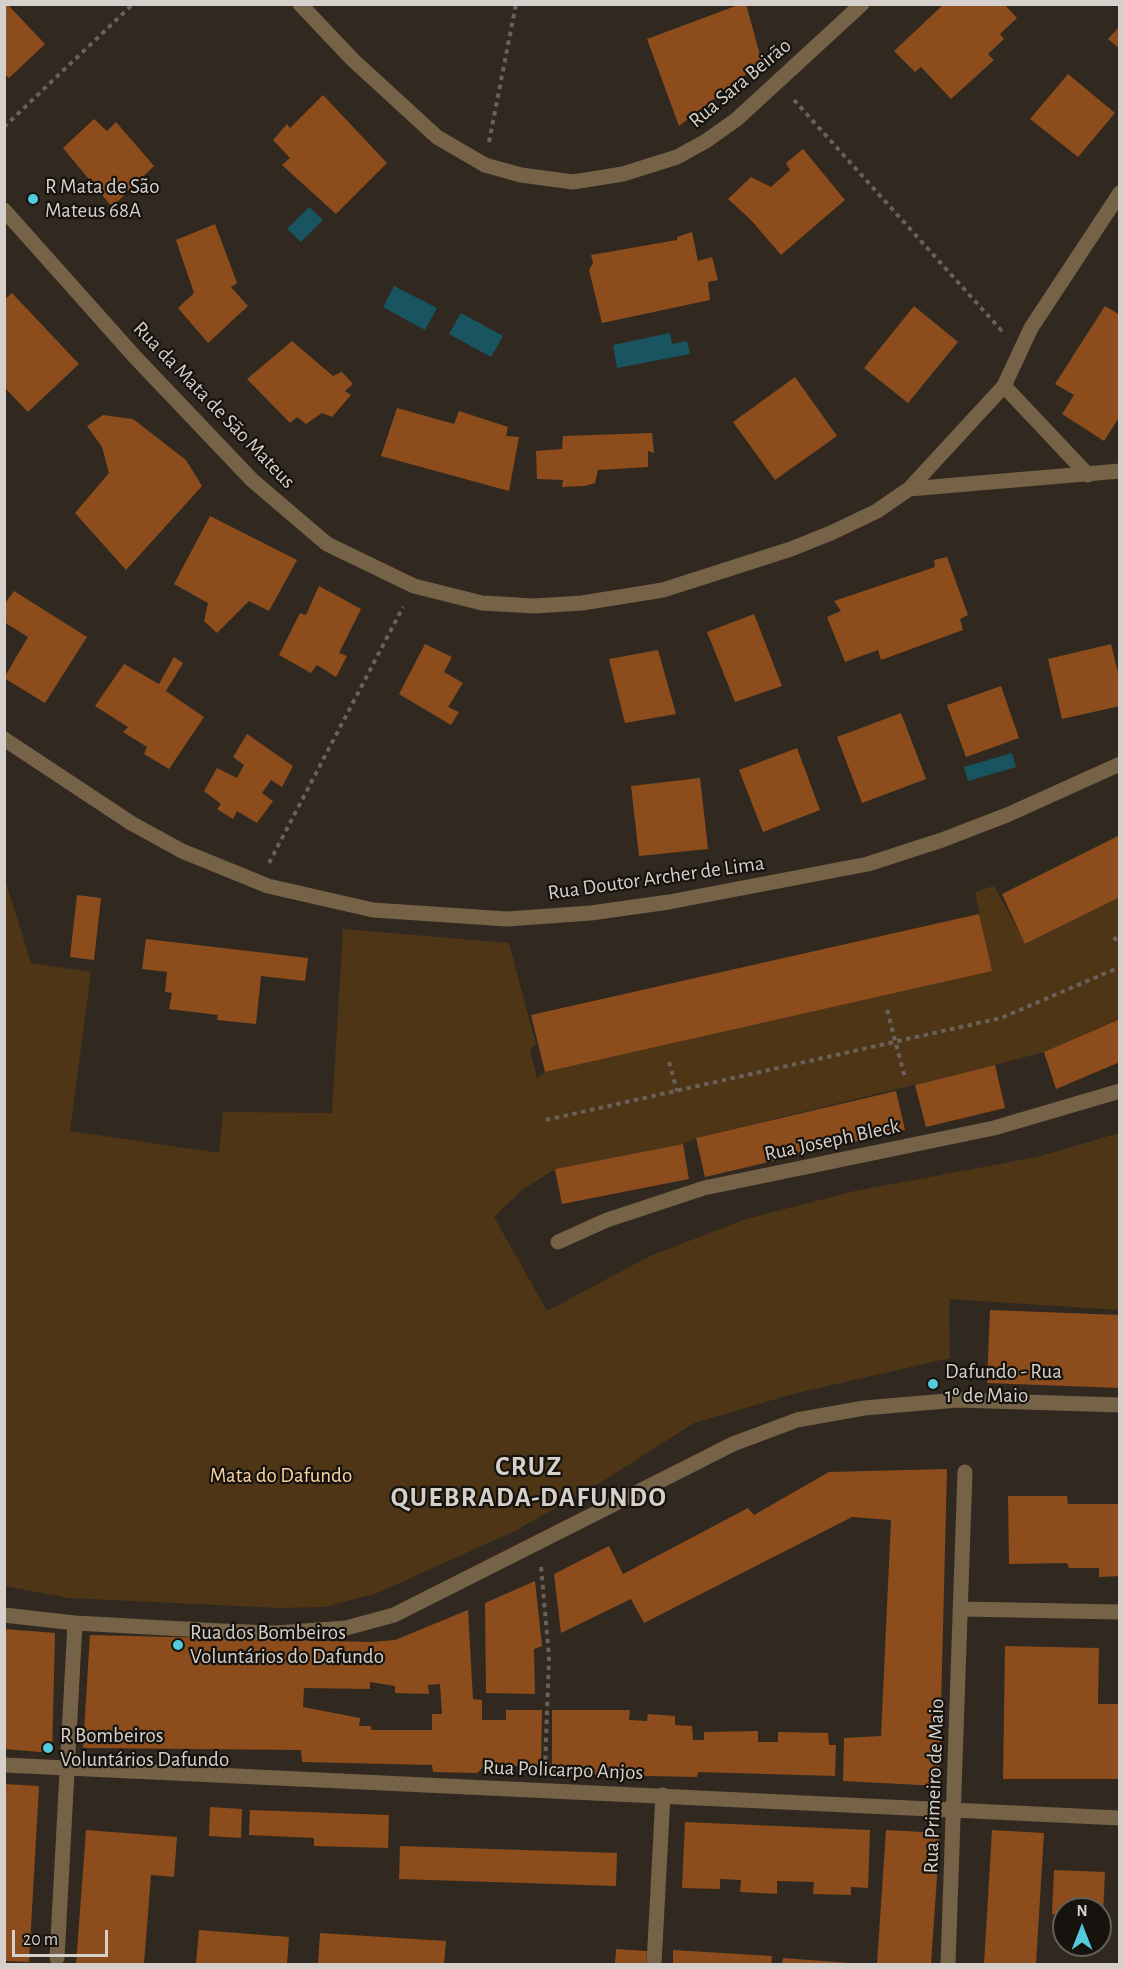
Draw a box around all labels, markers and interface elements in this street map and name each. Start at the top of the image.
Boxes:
street label: Rua Sara Beirão [684,33,796,133]
place label: R Mata de São Mateus 68A [45,174,160,224]
marker: R Mata de São Mateus 68A [26,192,40,206]
street label: Rua da Mata de São Mateus [128,316,300,494]
street label: Rua Doutor Archer de Lima [546,850,766,906]
street label: Rua Joseph Bleck [762,1113,902,1167]
place label: Dafundo - Rua 1º de Maio [945,1359,1062,1409]
marker: Dafundo - Rua 1º de Maio [926,1377,940,1391]
district label: CRUZ QUEBRADA-DAFUNDO [391,1451,667,1514]
park label: Mata do Dafundo [210,1463,352,1489]
place label: Rua dos Bombeiros Voluntários do Dafundo [190,1620,384,1670]
marker: Rua dos Bombeiros Voluntários do Dafundo [171,1638,185,1652]
street label: Rua Primeiro de Maio [918,1698,950,1874]
place label: R Bombeiros Voluntários Dafundo [60,1723,229,1773]
marker: R Bombeiros Voluntários Dafundo [41,1741,55,1755]
street label: Rua Policarpo Anjos [482,1755,644,1785]
north arrow [1052,1897,1112,1957]
text: N [1076,1903,1088,1919]
scale bar [15,1918,111,1956]
text: 20 m [23,1931,58,1949]

